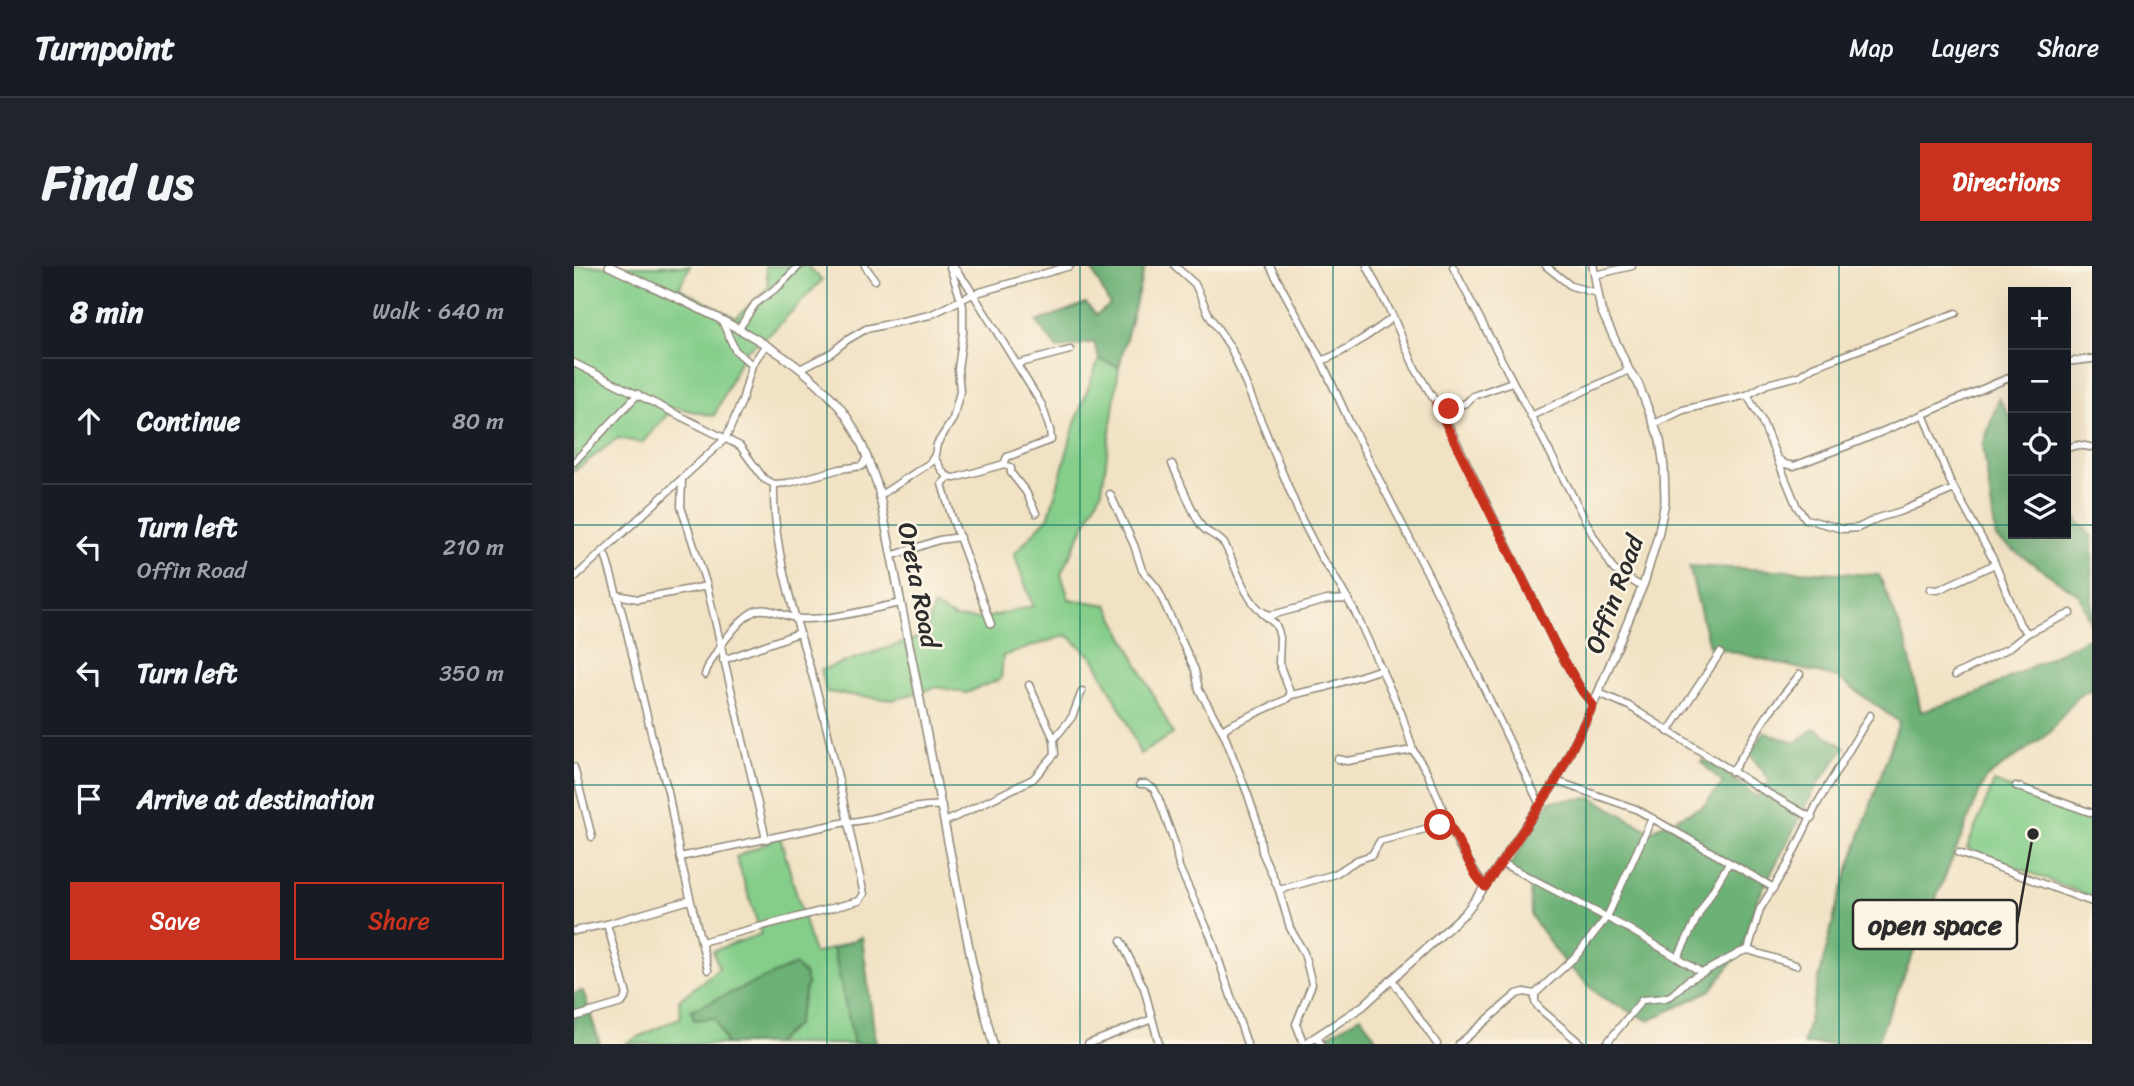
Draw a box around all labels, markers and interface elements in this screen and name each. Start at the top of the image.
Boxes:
text: Turnpoint [35,19,175,77]
text: Map [1849,27,1894,69]
text: Layers [1932,27,1999,69]
text: Share [2037,27,2099,69]
text: Find us [42,139,194,226]
button: Directions [1920,143,2092,221]
text: 8 min [70,285,143,339]
map controls [2008,287,2071,539]
button: + [2008,287,2071,350]
text: Walk · 640 m [372,291,504,332]
button: − [2008,350,2071,413]
route end [1433,393,1464,424]
text: Continue [137,398,240,444]
text: 80 m [452,401,504,442]
icon: ahead [70,402,108,440]
button: locate [2008,413,2071,476]
button: layers [2008,476,2071,539]
text: Turn left [137,504,237,550]
street label: Oreta Road [884,518,954,654]
street label: Offin Road [1571,526,1658,660]
text: 210 m [443,527,504,568]
icon: left [70,528,108,566]
text: Offin Road [137,550,246,591]
text: Turn left [137,650,237,696]
text: 350 m [439,653,504,694]
icon: left [70,654,108,692]
text: Arrive at destination [137,776,374,822]
icon: arrive [70,780,108,818]
route start [1424,809,1455,840]
button: Save [70,882,280,960]
button: Share [294,882,504,960]
callout: open space [1853,900,2017,949]
text: open space [1868,900,2003,949]

